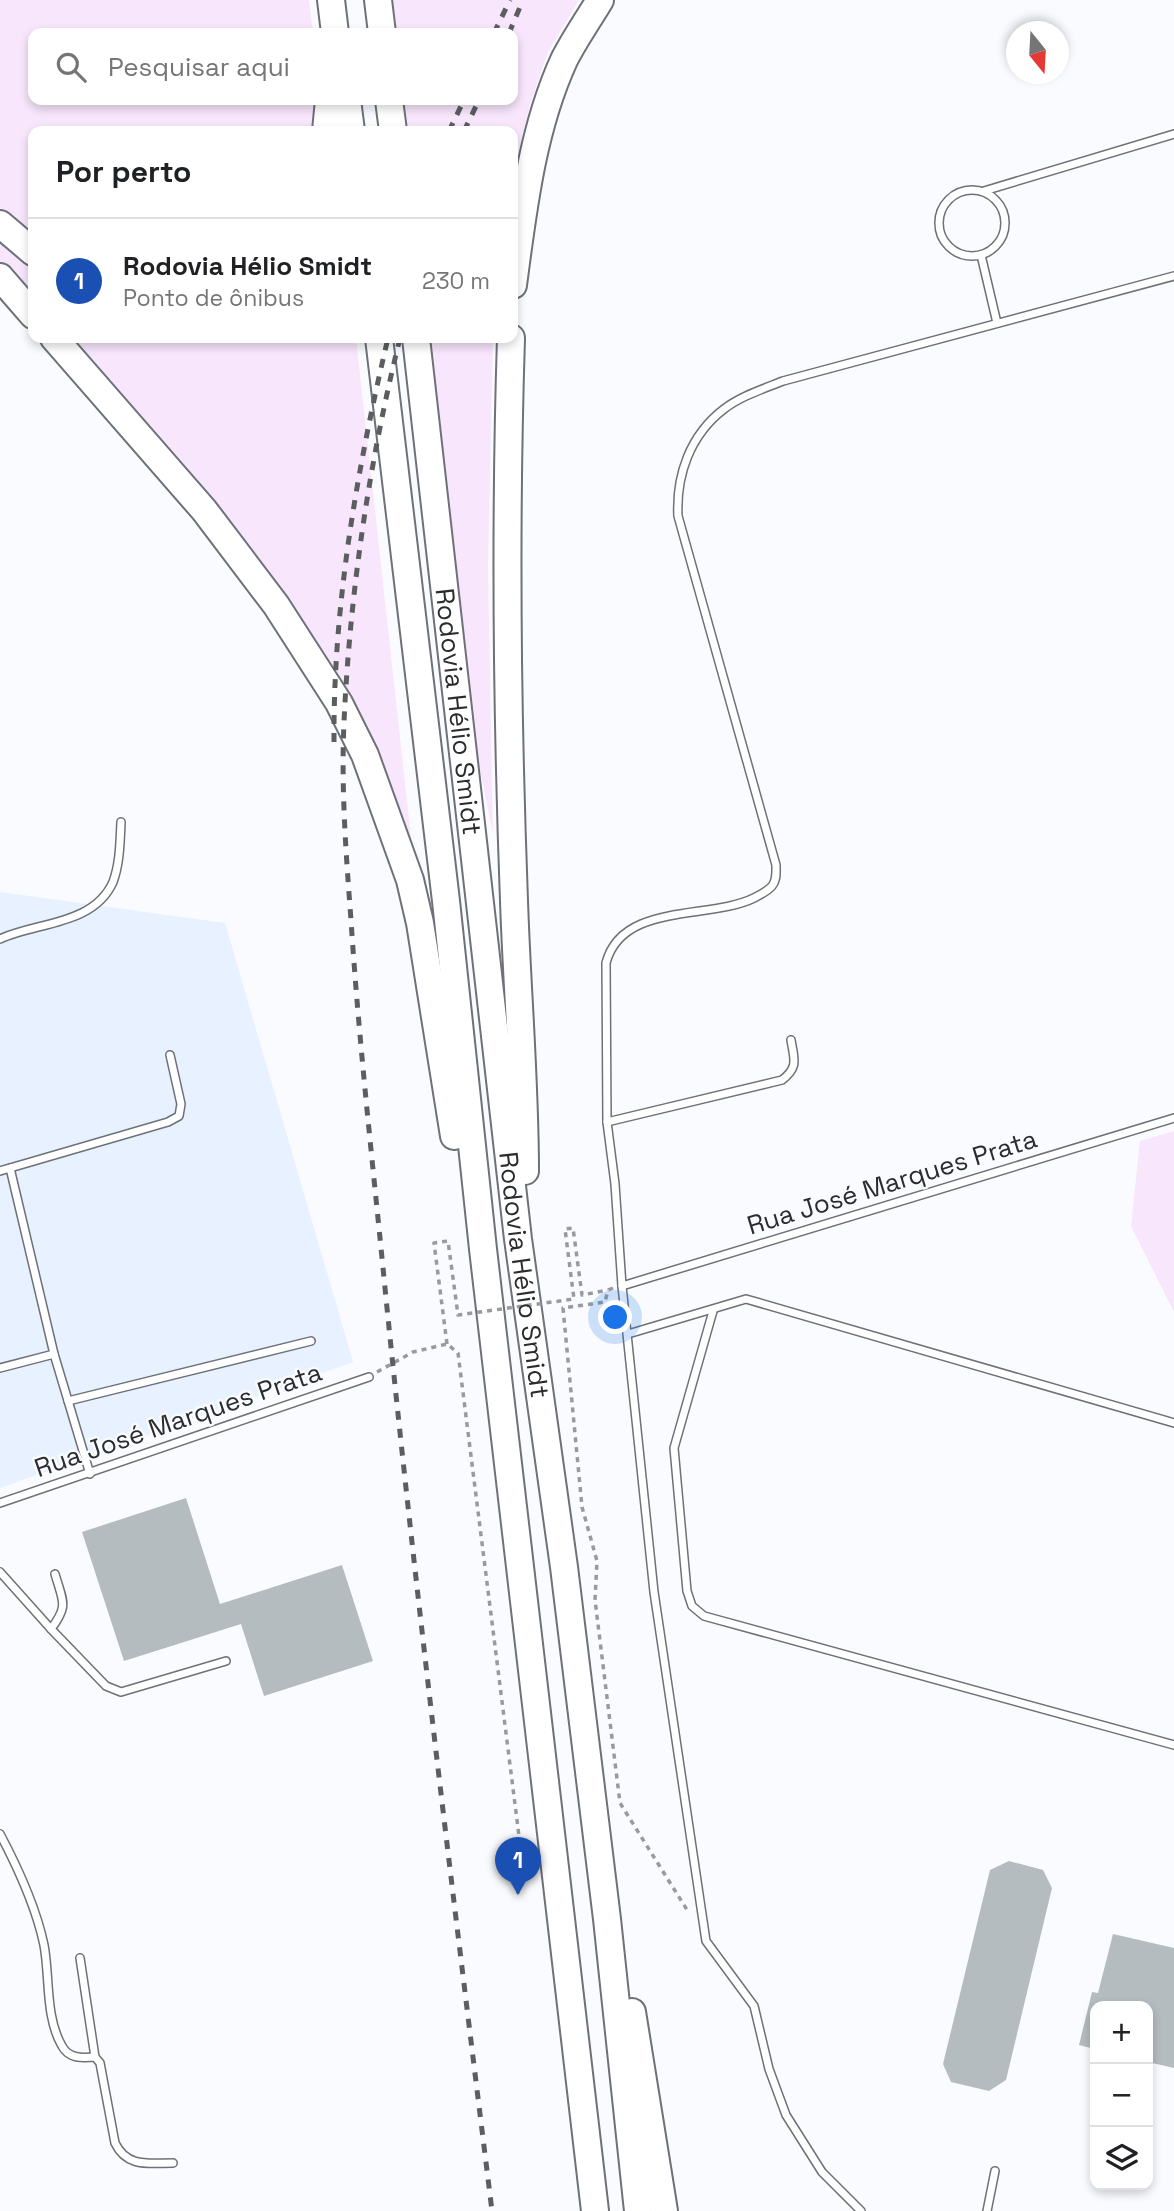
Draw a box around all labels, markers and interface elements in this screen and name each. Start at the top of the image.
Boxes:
north arrow [1006,21,1069,84]
search box [28,28,518,105]
icon: search [52,48,90,86]
text: Pesquisar aqui [108,50,290,84]
text: Por perto [56,152,191,191]
text: Rodovia Hélio Smidt [123,249,372,283]
text: 1 [74,266,84,296]
text: 230 m [422,266,490,296]
text: Ponto de ônibus [123,283,304,313]
street label: Rodovia Hélio Smidt [427,586,489,837]
street label: Rua José Marques Prata [743,1122,1041,1242]
street label: Rodovia Hélio Smidt [491,1150,557,1400]
your location [598,1300,632,1334]
street label: Rua José Marques Prata [30,1355,326,1485]
pin: 1 [495,1837,541,1895]
map controls [1090,2001,1153,2190]
button: + [1090,2001,1153,2064]
button: − [1090,2064,1153,2127]
button: layers [1090,2127,1153,2190]

